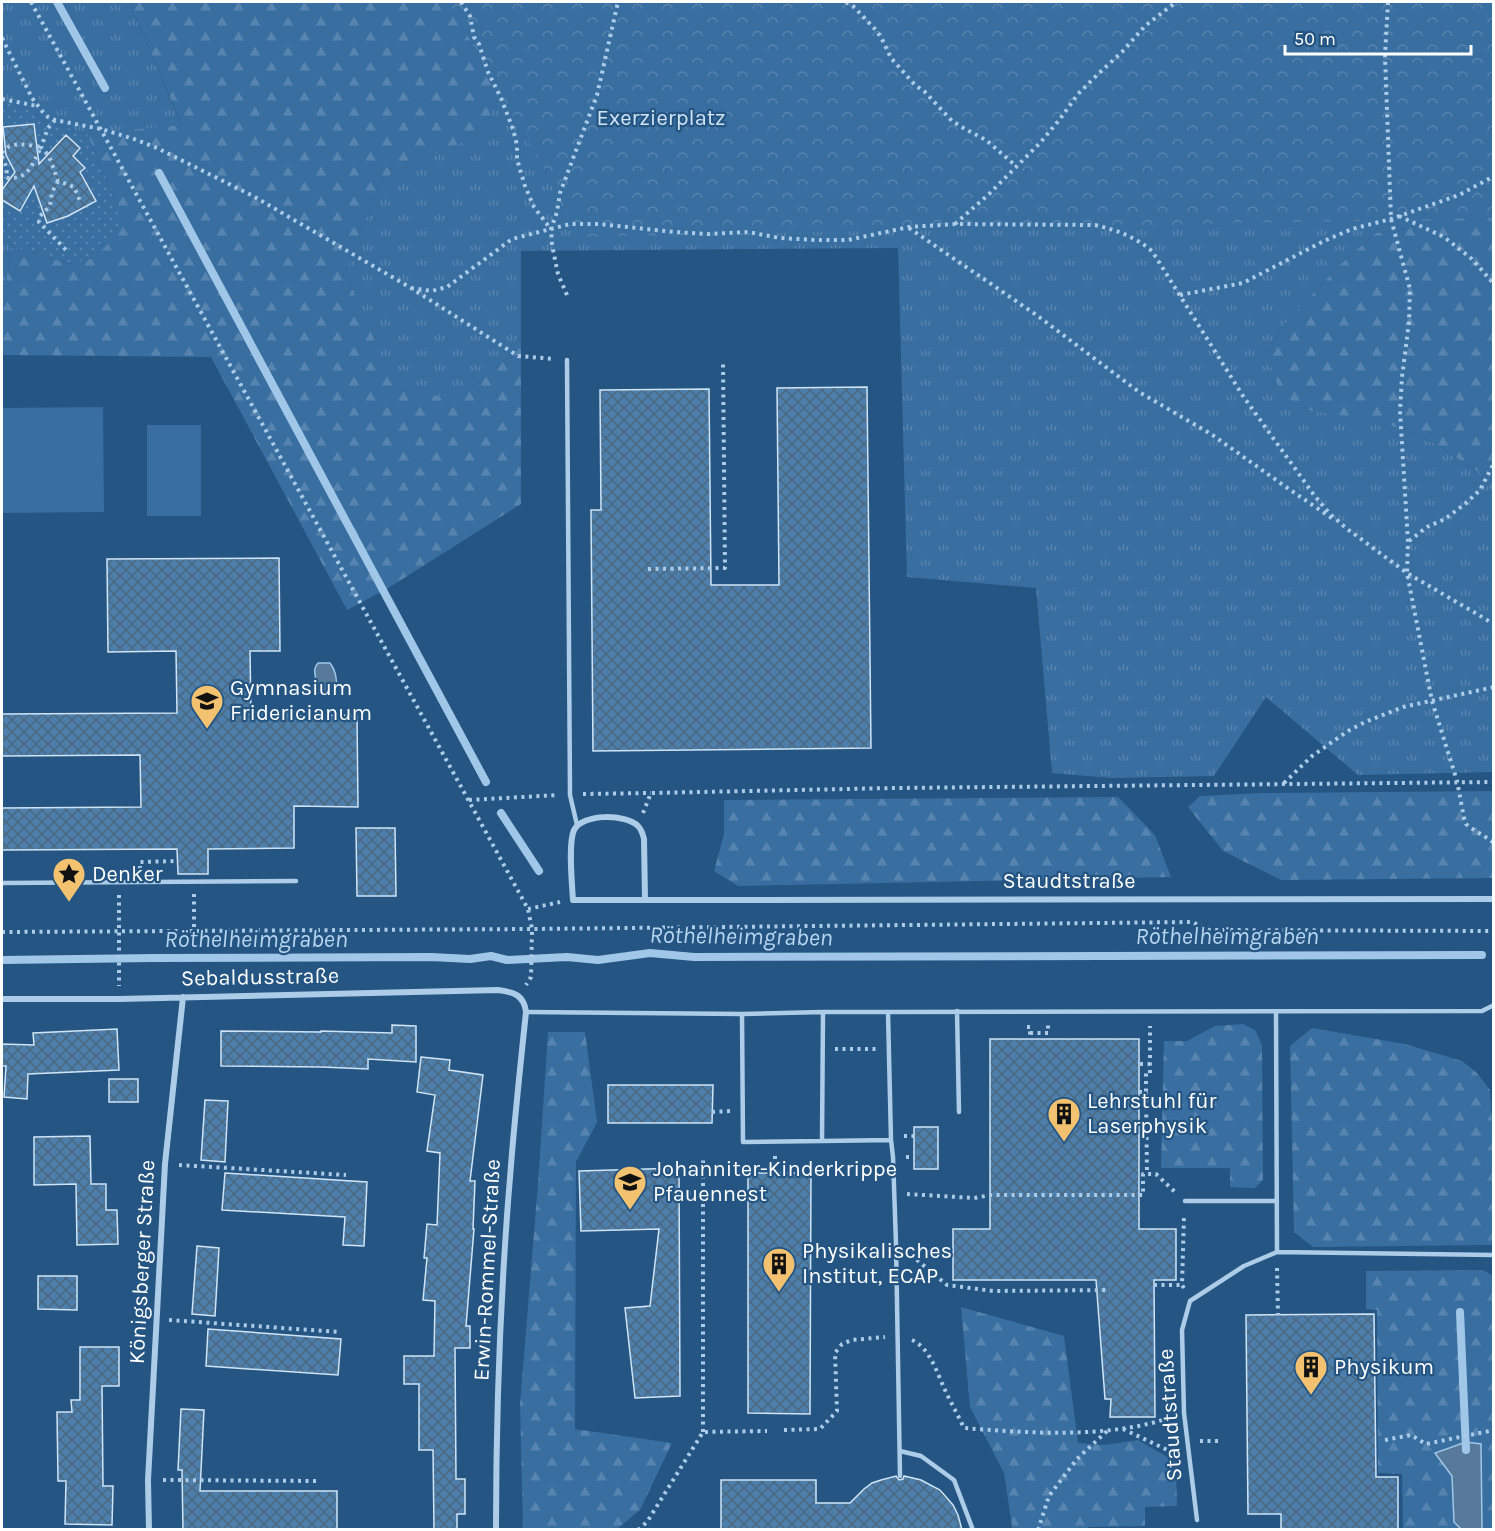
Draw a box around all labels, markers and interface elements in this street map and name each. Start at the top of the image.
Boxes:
scale bar [1285,18,1471,56]
text: 50 m [1294,28,1336,50]
park label: Exerzierplatz [597,105,725,131]
place label: Gymnasium Fridericianum [230,675,372,726]
school or university icon: Gymnasium Fridericianum [189,683,225,730]
place icon: Denker [51,856,87,903]
place label: Denker [92,861,163,887]
street label: Staudtstraße [1002,868,1136,894]
water label: Röthelheimgraben [649,920,833,952]
water label: Röthelheimgraben [1135,922,1319,950]
water label: Röthelheimgraben [164,925,348,953]
street label: Sebaldusstraße [181,963,339,991]
place label: Lehrstuhl für Laserphysik [1087,1088,1216,1139]
building icon: Lehrstuhl für Laserphysik [1046,1096,1082,1143]
place label: Johanniter-Kinderkrippe Pfauennest [653,1156,897,1207]
street label: Erwin-Rommel-Straße [468,1158,506,1382]
street label: Königsberger Straße [124,1159,160,1365]
school or university icon: Johanniter-Kinderkrippe Pfauennest [612,1164,648,1211]
place label: Physikalisches Institut, ECAP [802,1238,952,1289]
building icon: Physikalisches Institut, ECAP [761,1246,797,1293]
street label: Staudtstraße [1152,1348,1188,1482]
building icon: Physikum [1293,1349,1329,1396]
place label: Physikum [1334,1354,1434,1380]

